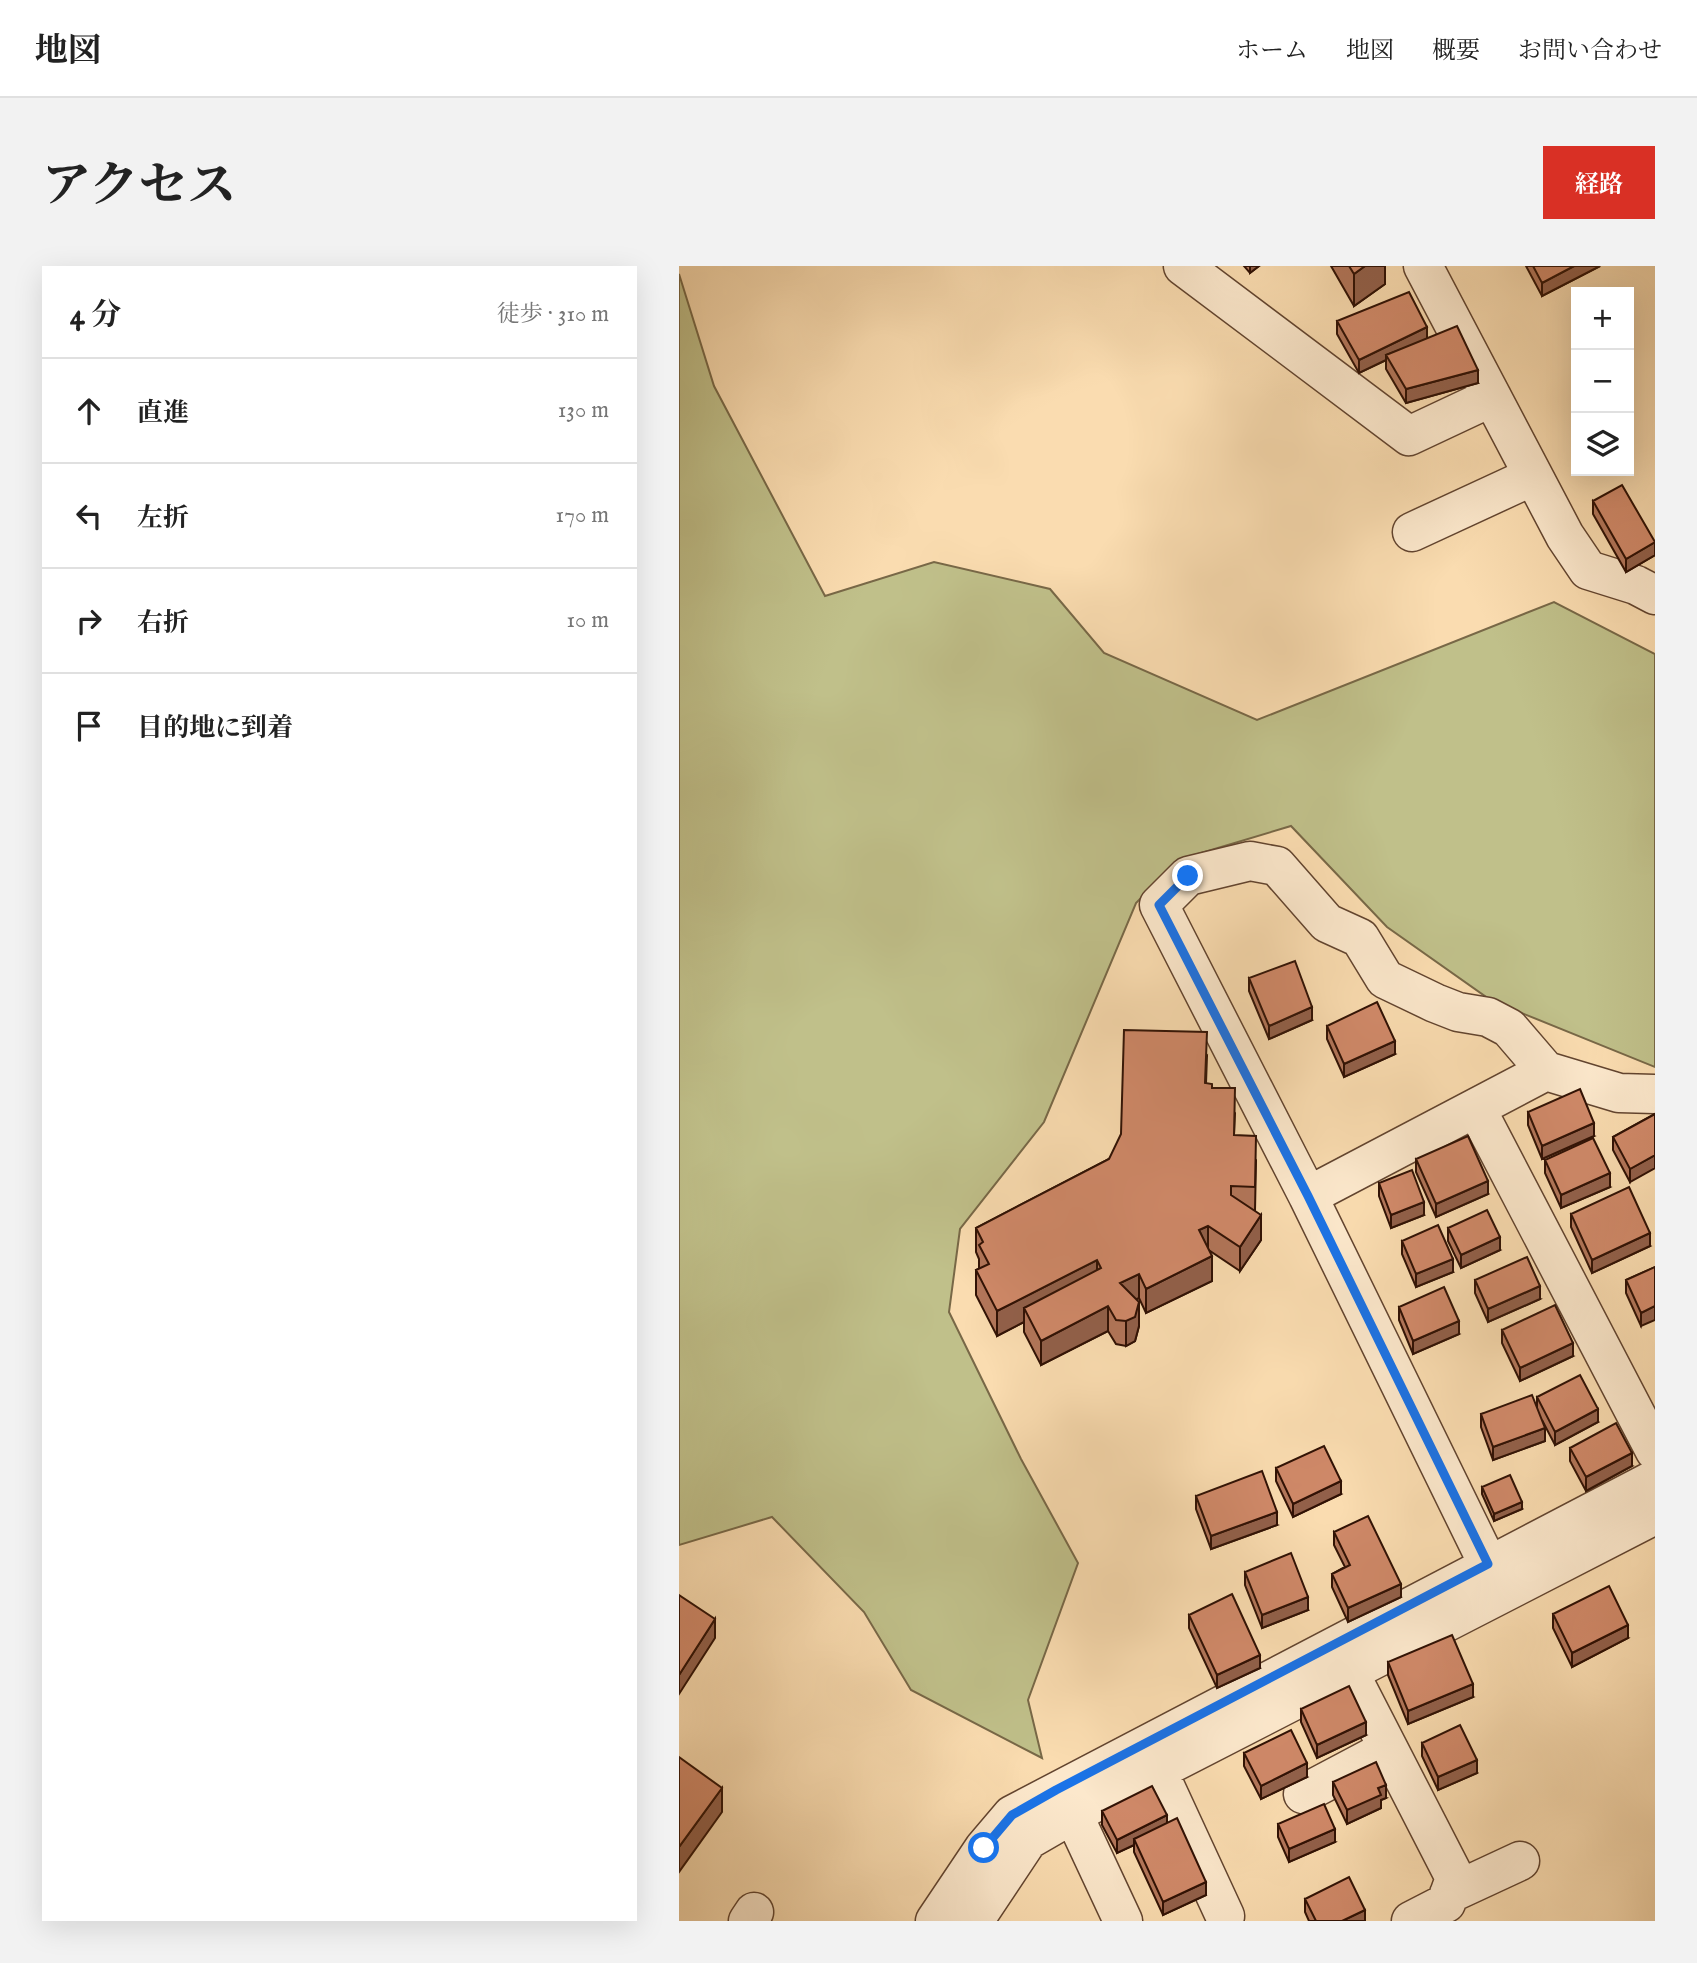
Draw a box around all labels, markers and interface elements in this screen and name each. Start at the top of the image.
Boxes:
text: 地図 [35,31,101,73]
text: ホーム [1236,36,1308,67]
text: 地図 [1346,36,1394,67]
text: 概要 [1432,36,1480,67]
text: お問い合わせ [1518,36,1662,67]
button: 経路 [1543,146,1655,219]
text: アクセス [42,157,237,219]
map controls [1571,287,1634,476]
button: + [1571,287,1634,350]
text: 4 分 [70,297,121,335]
text: 徒歩 · 310 m [497,300,609,329]
button: − [1571,350,1634,413]
icon: ahead [70,392,108,430]
text: 130 m [558,396,609,425]
text: 直進 [137,397,189,430]
button: layers [1571,413,1634,476]
icon: left [70,497,108,535]
text: 170 m [556,501,609,530]
text: 左折 [137,502,189,535]
icon: right [70,602,108,640]
text: 10 m [566,606,609,635]
text: 右折 [137,607,189,640]
icon: arrive [70,707,108,745]
text: 目的地に到着 [137,712,293,745]
route end [1172,860,1203,891]
route start [968,1832,999,1863]

